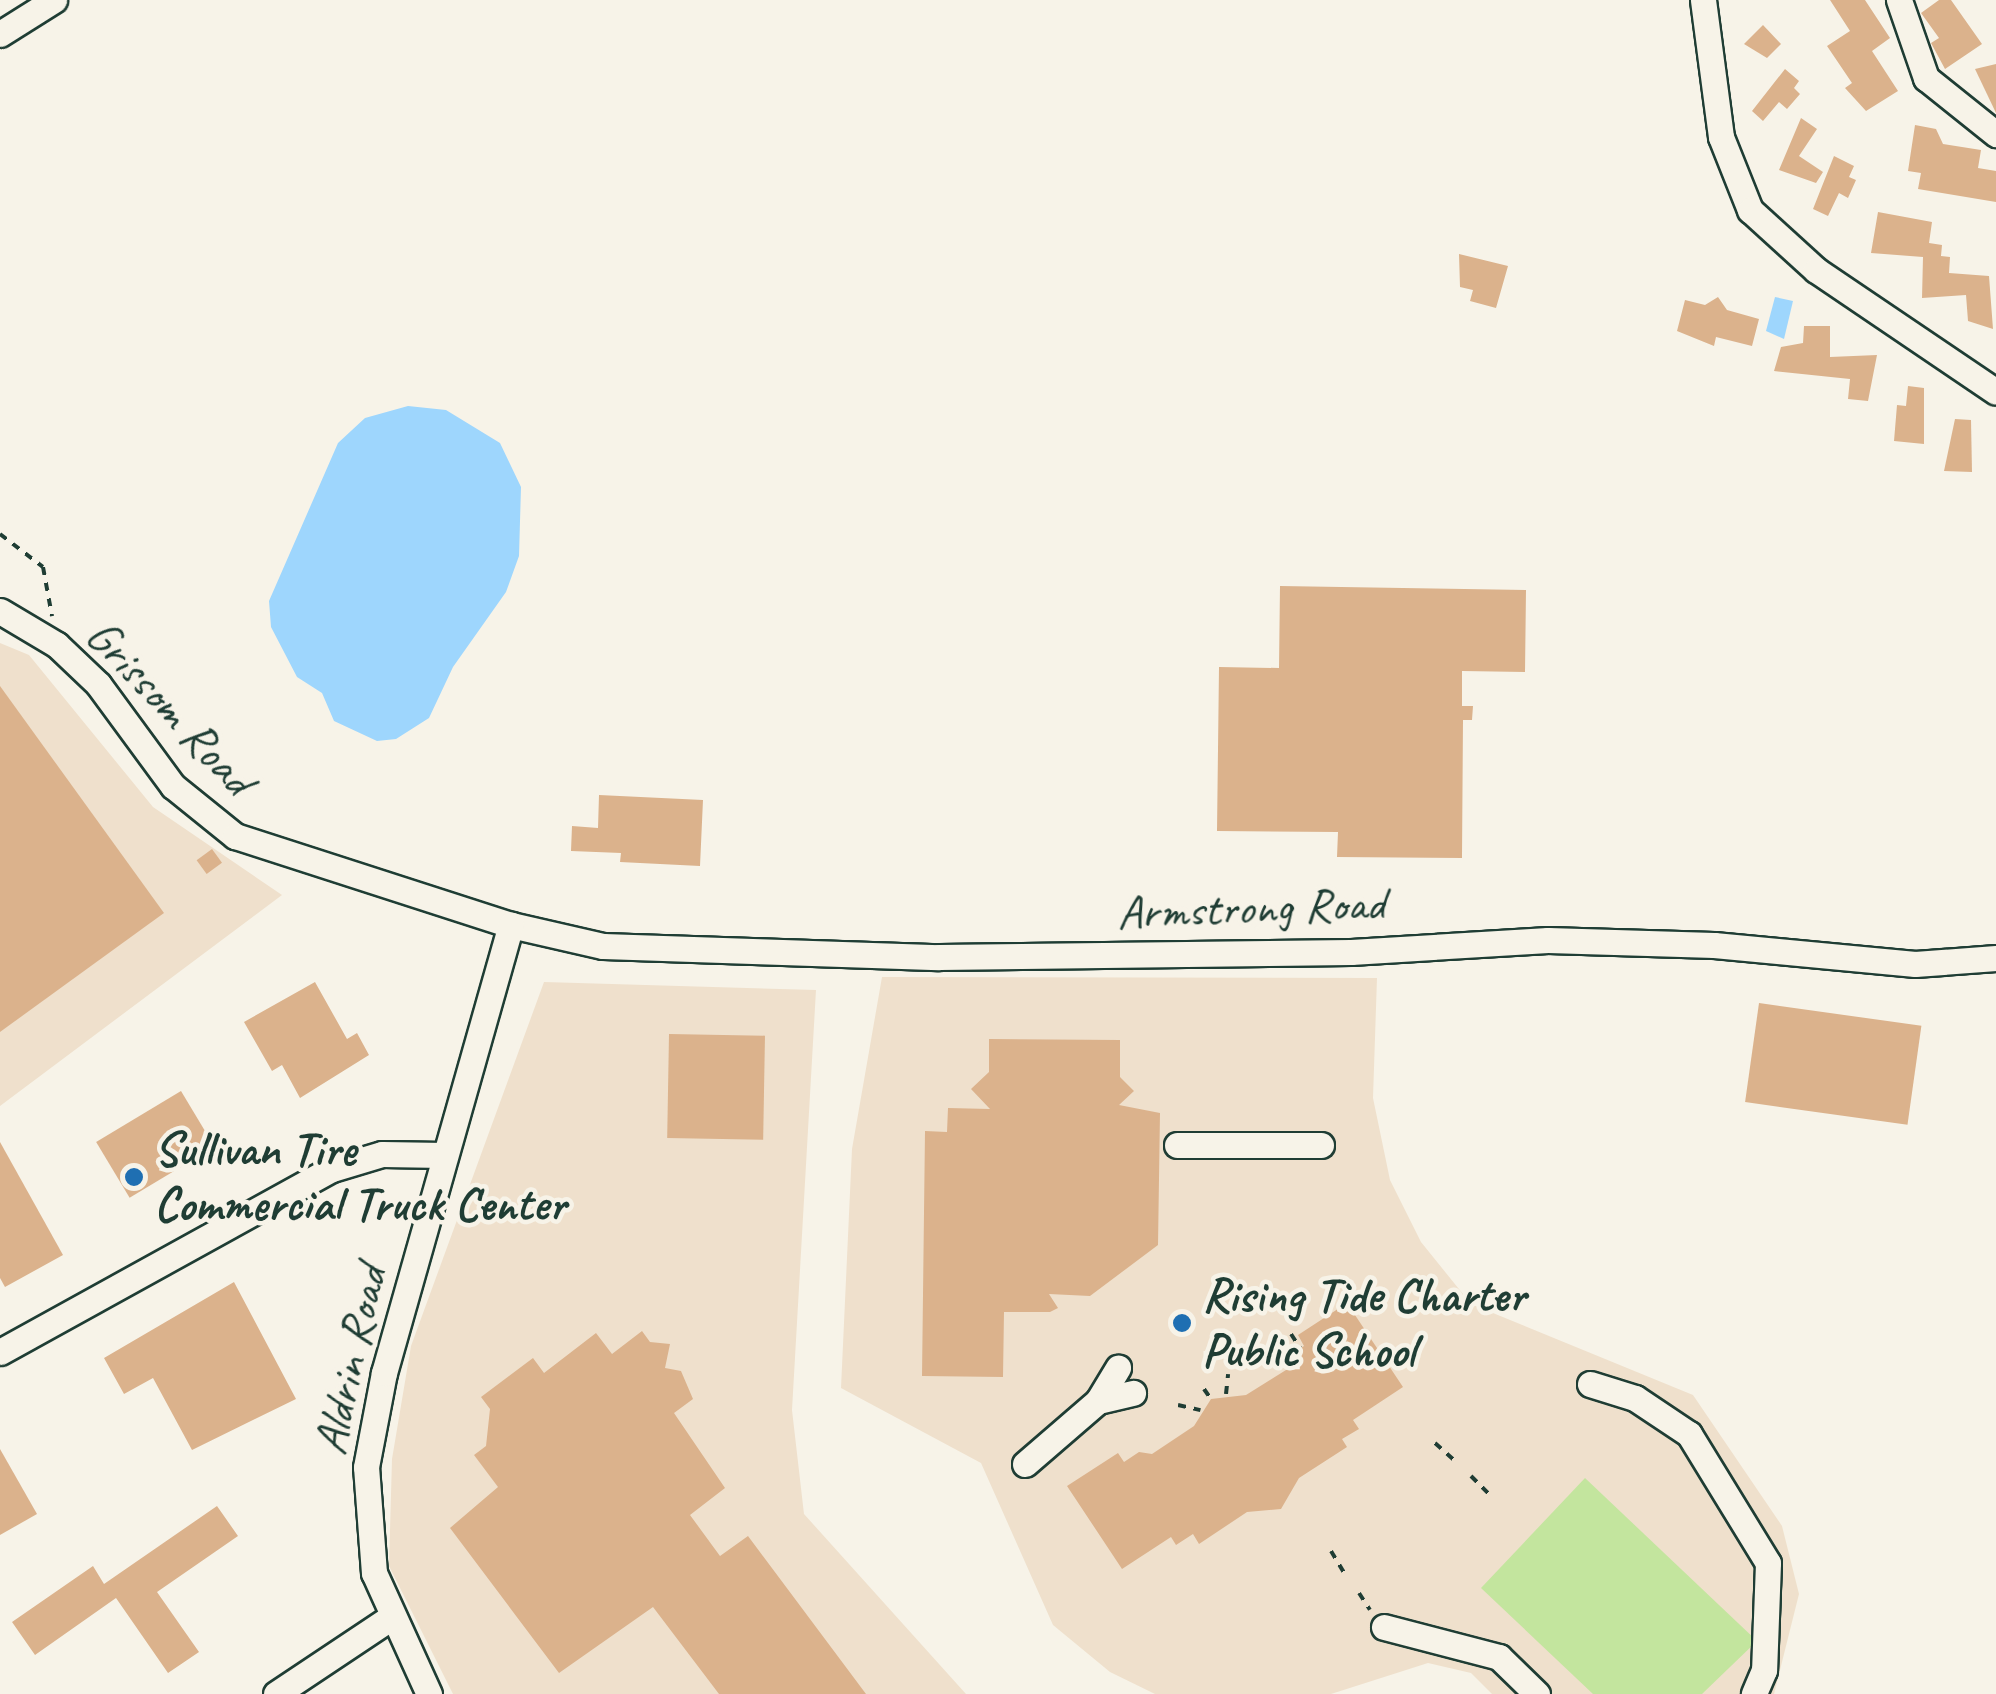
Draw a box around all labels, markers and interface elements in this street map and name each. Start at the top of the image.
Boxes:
street label: Grissom Road [74,607,266,807]
street label: Armstrong Road [1116,875,1386,941]
place label: Sullivan Tire Commercial Truck Center [154,1120,563,1233]
marker: Sullivan Tire Commercial Truck Center [123,1166,145,1188]
street label: Aldrin Road [300,1261,400,1459]
place label: Rising Tide Charter Public School [1202,1266,1527,1379]
marker: Rising Tide Charter Public School [1171,1312,1193,1334]

